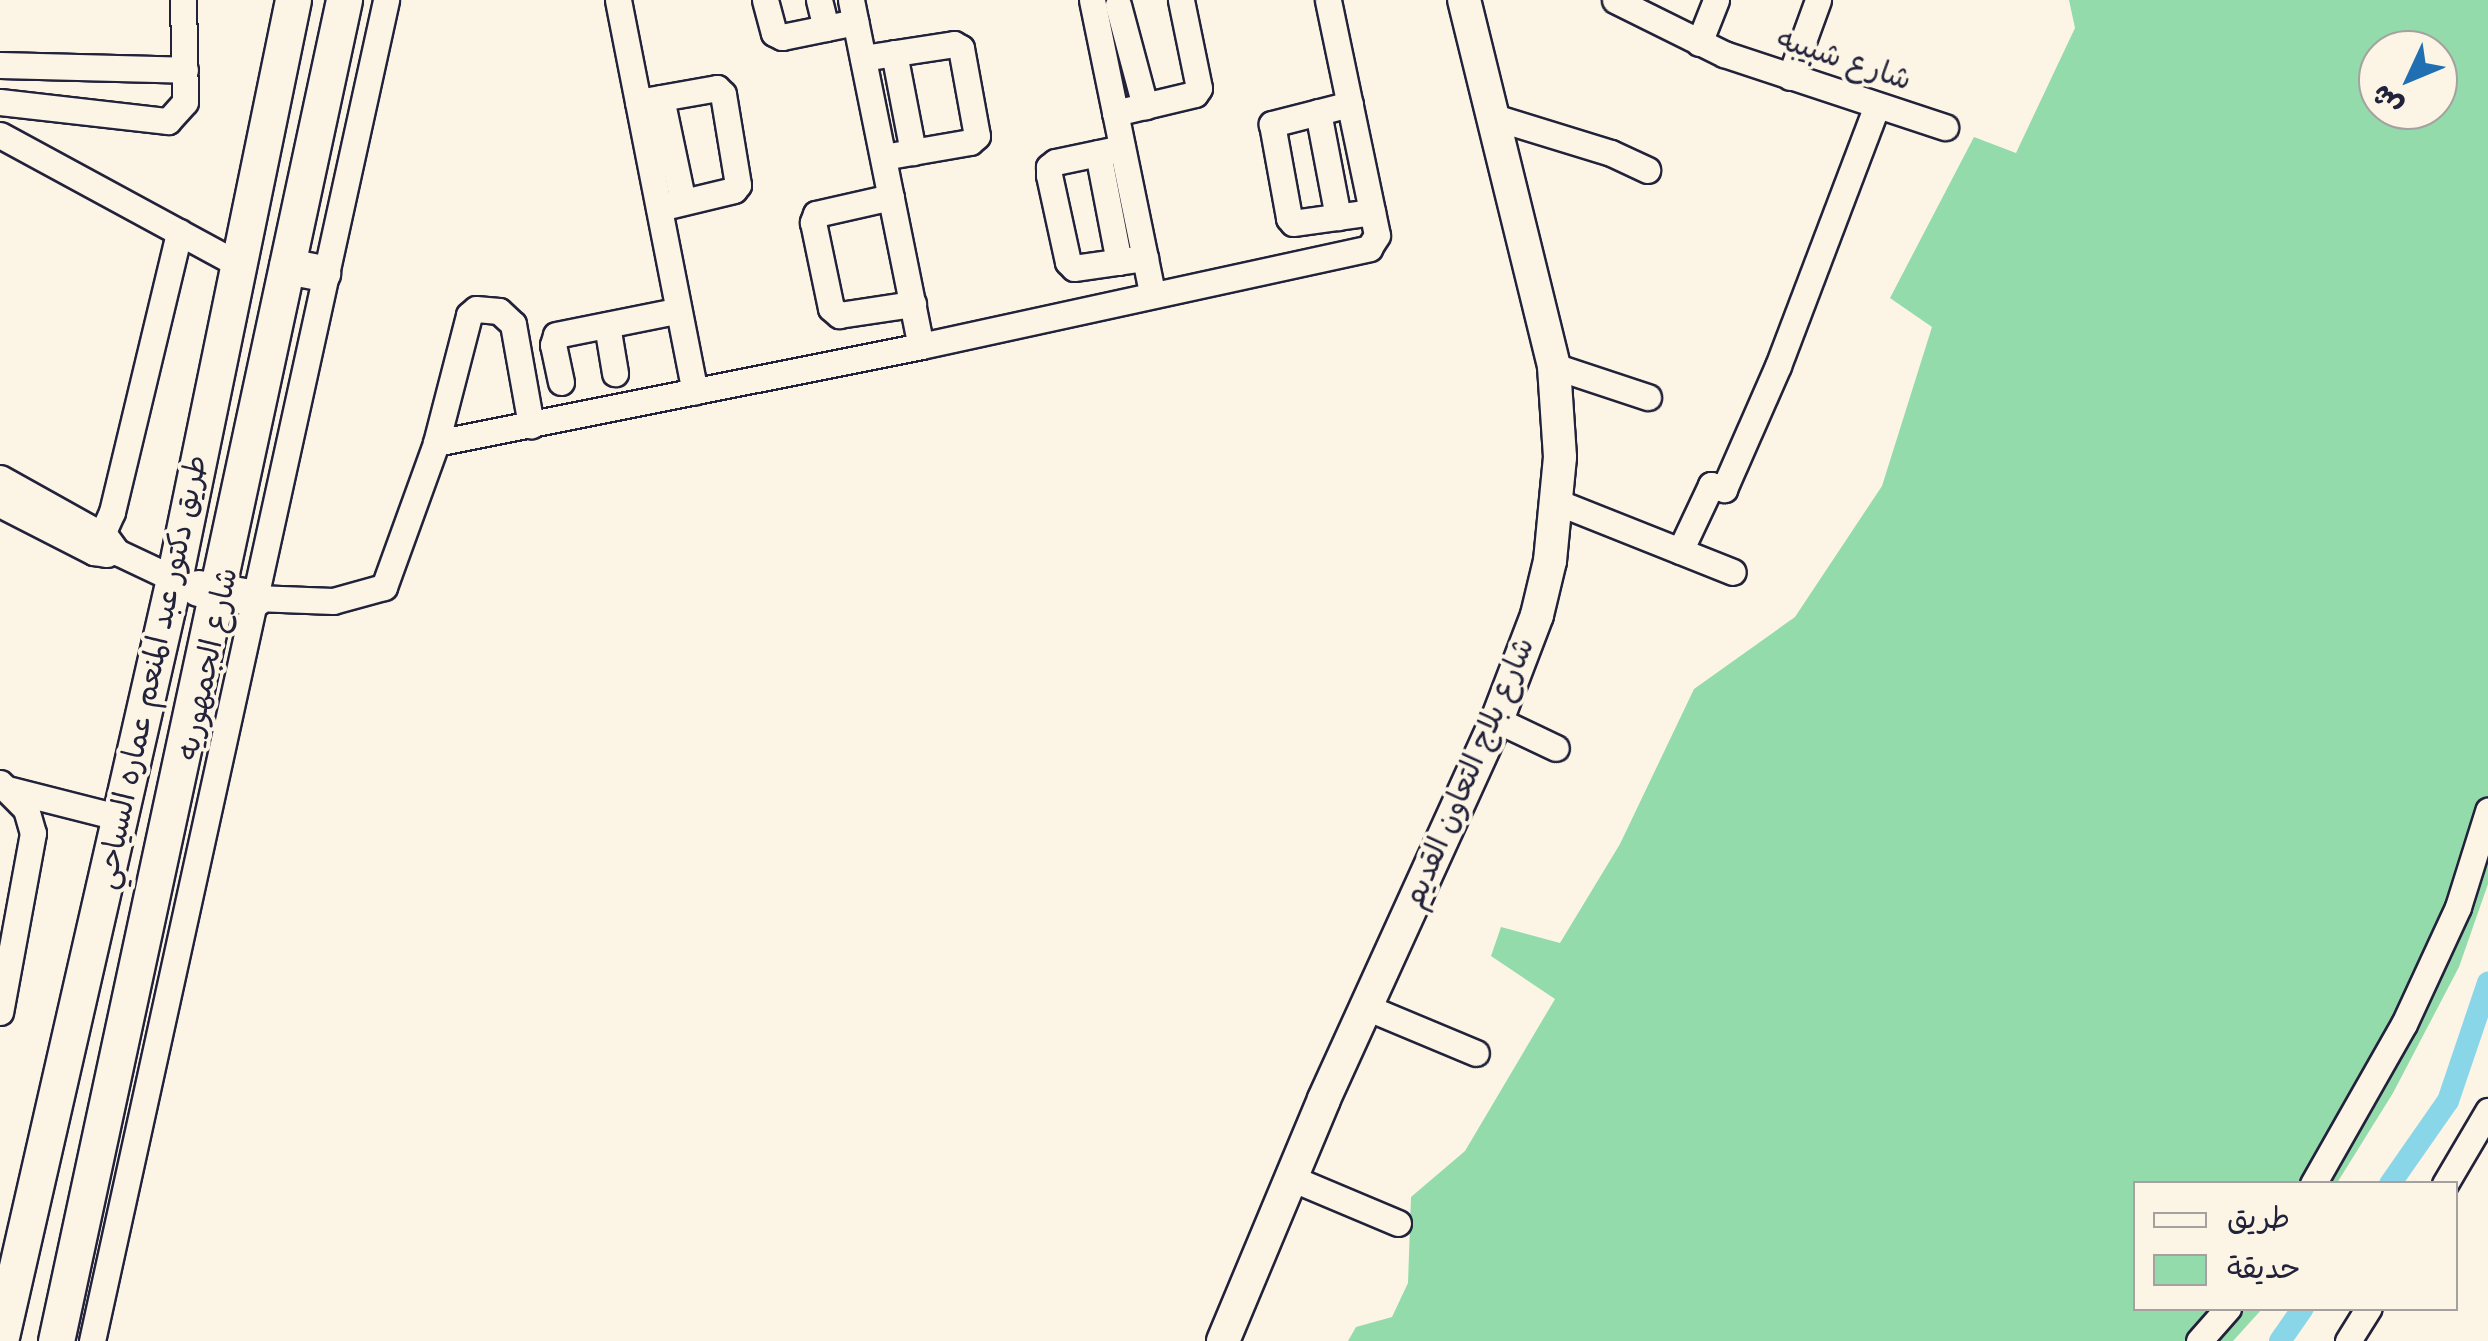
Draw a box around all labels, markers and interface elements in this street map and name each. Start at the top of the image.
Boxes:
street label: شارع شبيبه [1772,21,1916,99]
north arrow [2358,30,2458,130]
text: ش [2365,77,2410,122]
street label: طريق دكتور عبد المنعم عماره السياحي [88,452,216,892]
street label: شارع الجمهوريه [170,564,246,764]
street label: شارع بلاج التعاون القديم [1396,632,1542,914]
legend [2133,1181,2458,1311]
text: طريق [2227,1201,2290,1237]
text: حديقة [2227,1251,2301,1287]

